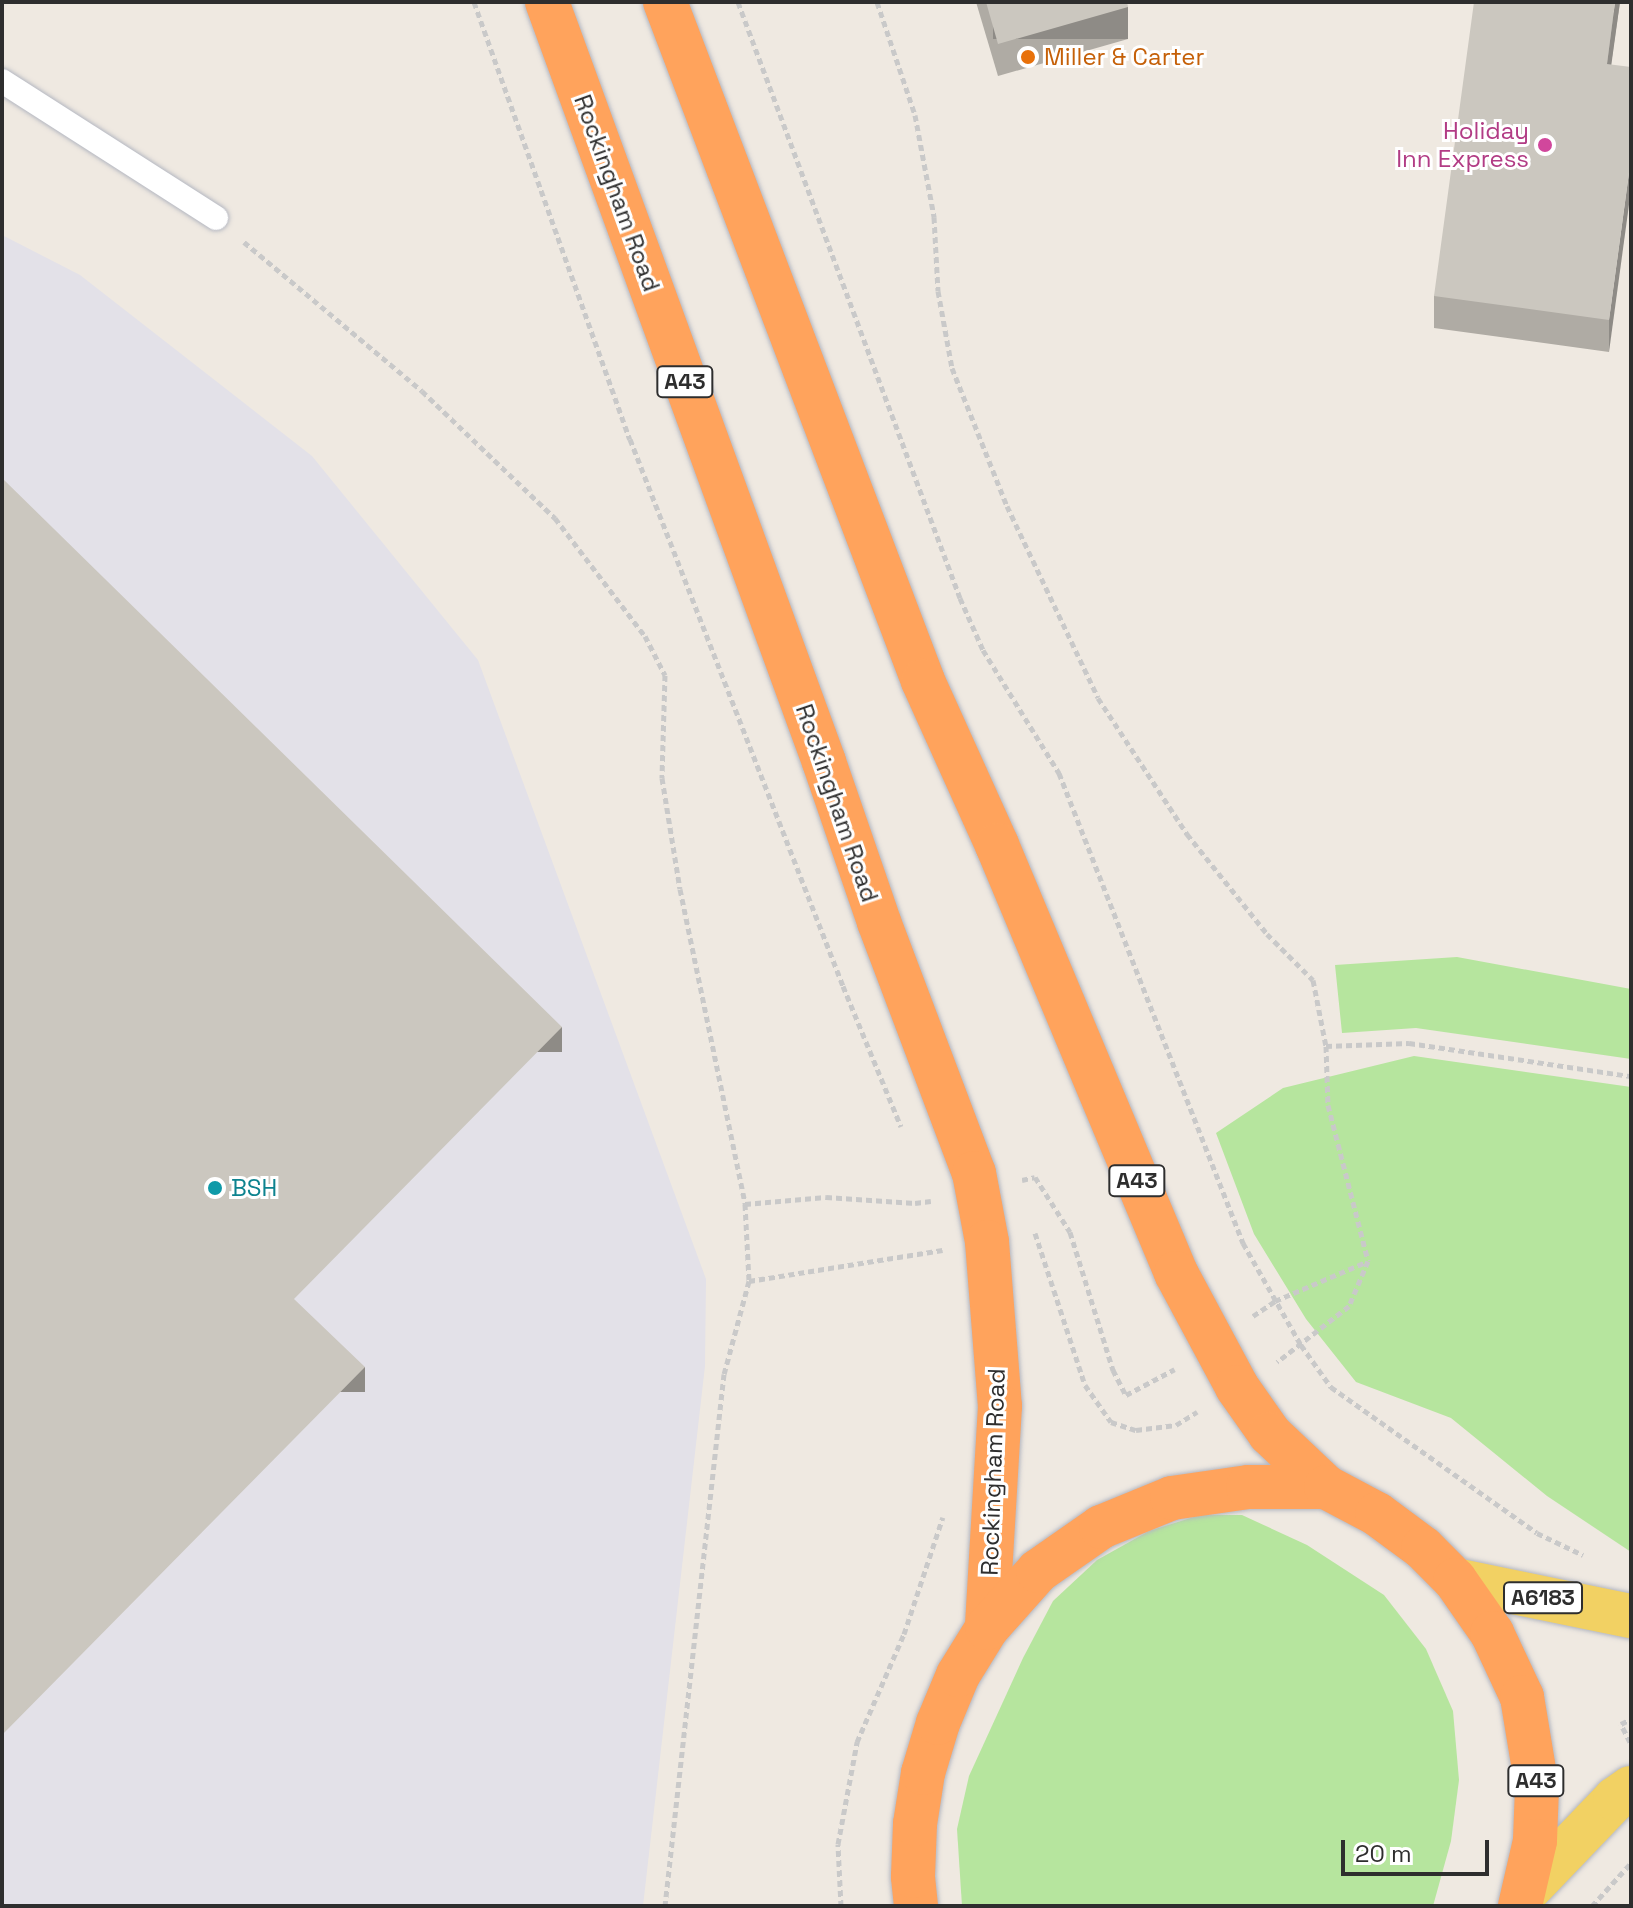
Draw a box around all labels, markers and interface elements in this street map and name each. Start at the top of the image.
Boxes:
place label: Miller & Carter [1044,43,1205,71]
marker: Miller & Carter [1019,48,1037,66]
street label: Rockingham Road [568,91,666,295]
place label: Holiday Inn Express [1396,117,1529,173]
marker: Holiday Inn Express [1536,136,1554,154]
road number: A43 [655,364,715,400]
street label: Rockingham Road [790,700,884,906]
road number: A43 [1107,1163,1167,1199]
place label: BSH [231,1174,277,1202]
marker: BSH [206,1179,224,1197]
street label: Rockingham Road [975,1368,1011,1576]
road number: A6183 [1503,1580,1583,1616]
road number: A43 [1506,1763,1566,1799]
scale bar [1345,1824,1493,1874]
text: 20 m [1355,1838,1412,1869]

